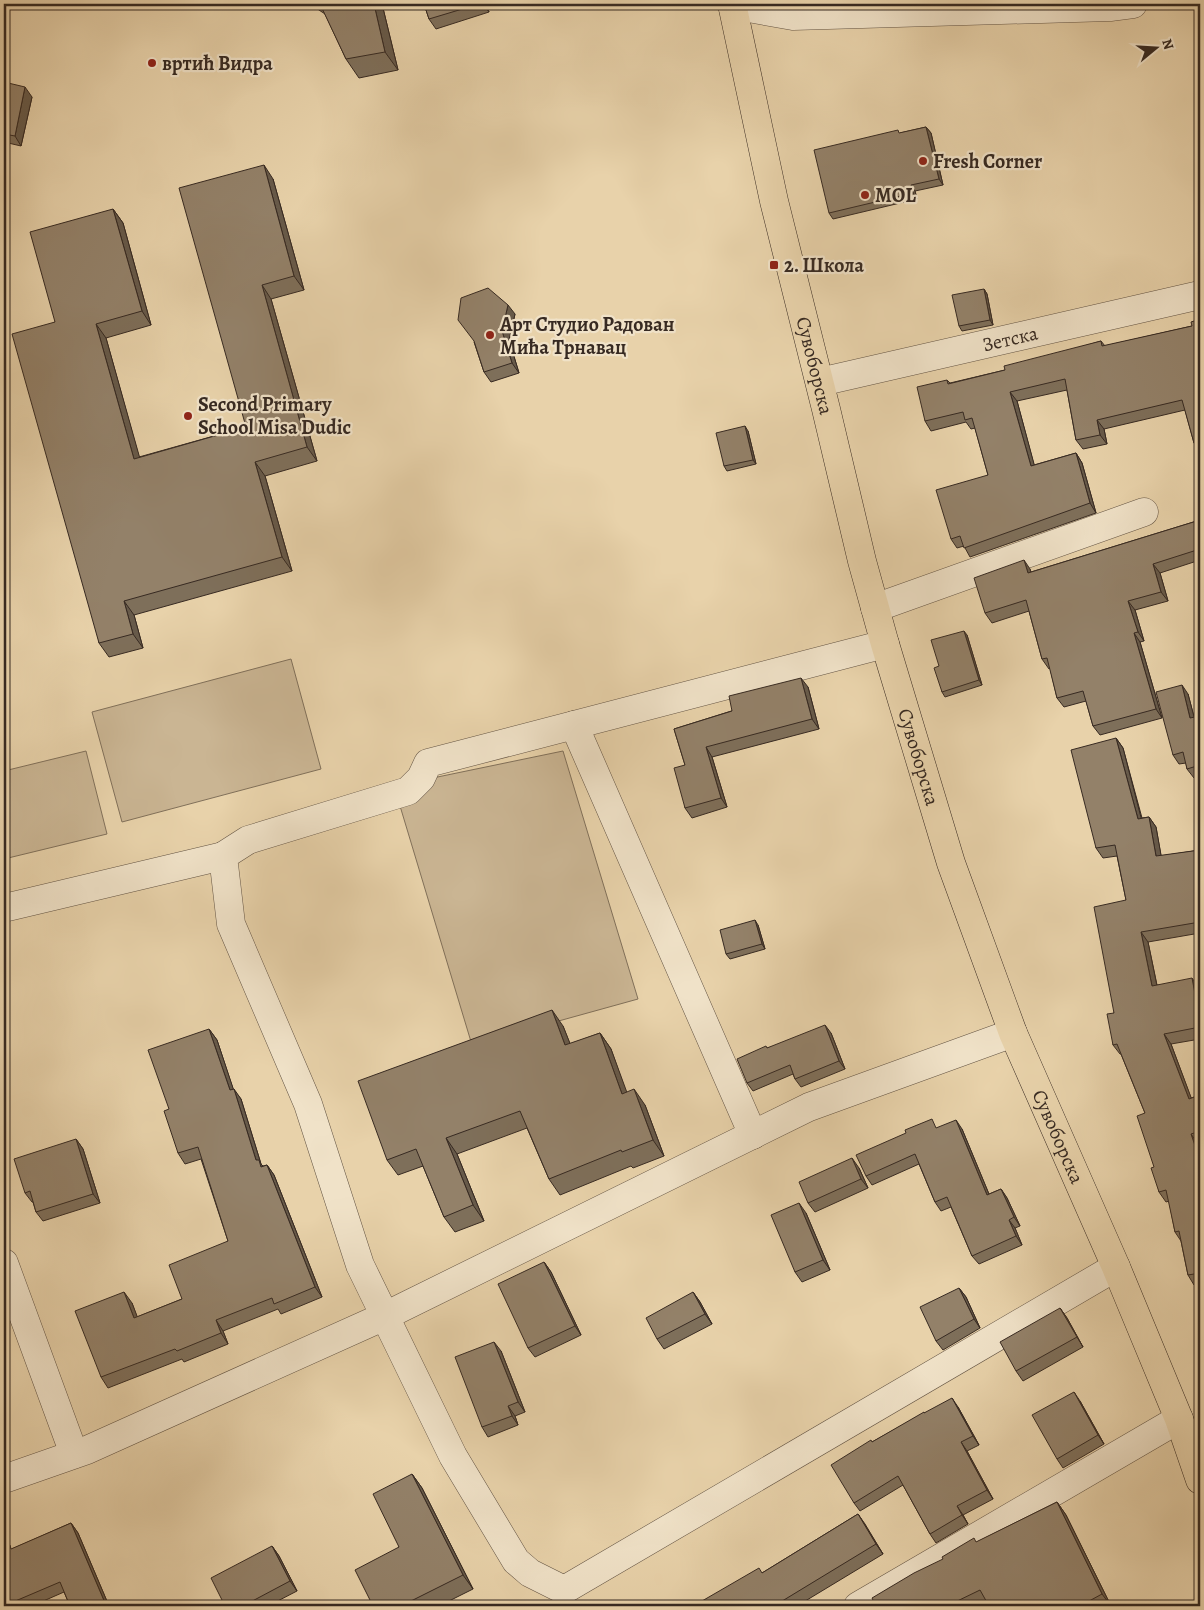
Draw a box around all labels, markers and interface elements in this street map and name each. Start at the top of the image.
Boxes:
north arrow [1132,22,1182,72]
text: N [1157,36,1178,52]
place label: вртић Видра [162,50,273,77]
marker: вртић Видра [146,57,158,69]
place label: Fresh Corner [933,148,1042,175]
marker: Fresh Corner [917,155,929,167]
place label: MOL [875,182,916,209]
marker: MOL [859,189,871,201]
place label: 2. Школа [784,252,865,279]
marker: 2. Школа [768,259,780,271]
place label: Арт Студио Радован Мића Трнавац [499,311,675,361]
street label: Сувоборска [789,314,840,418]
street label: Зетска [980,319,1041,358]
marker: Арт Студио Радован Мића Трнавац [484,329,496,341]
place label: Second Primary School Misa Dudic [198,391,351,441]
marker: Second Primary School Misa Dudic [182,410,194,422]
street label: Сувоборска [891,705,946,810]
street label: Сувоборска [1026,1086,1091,1189]

